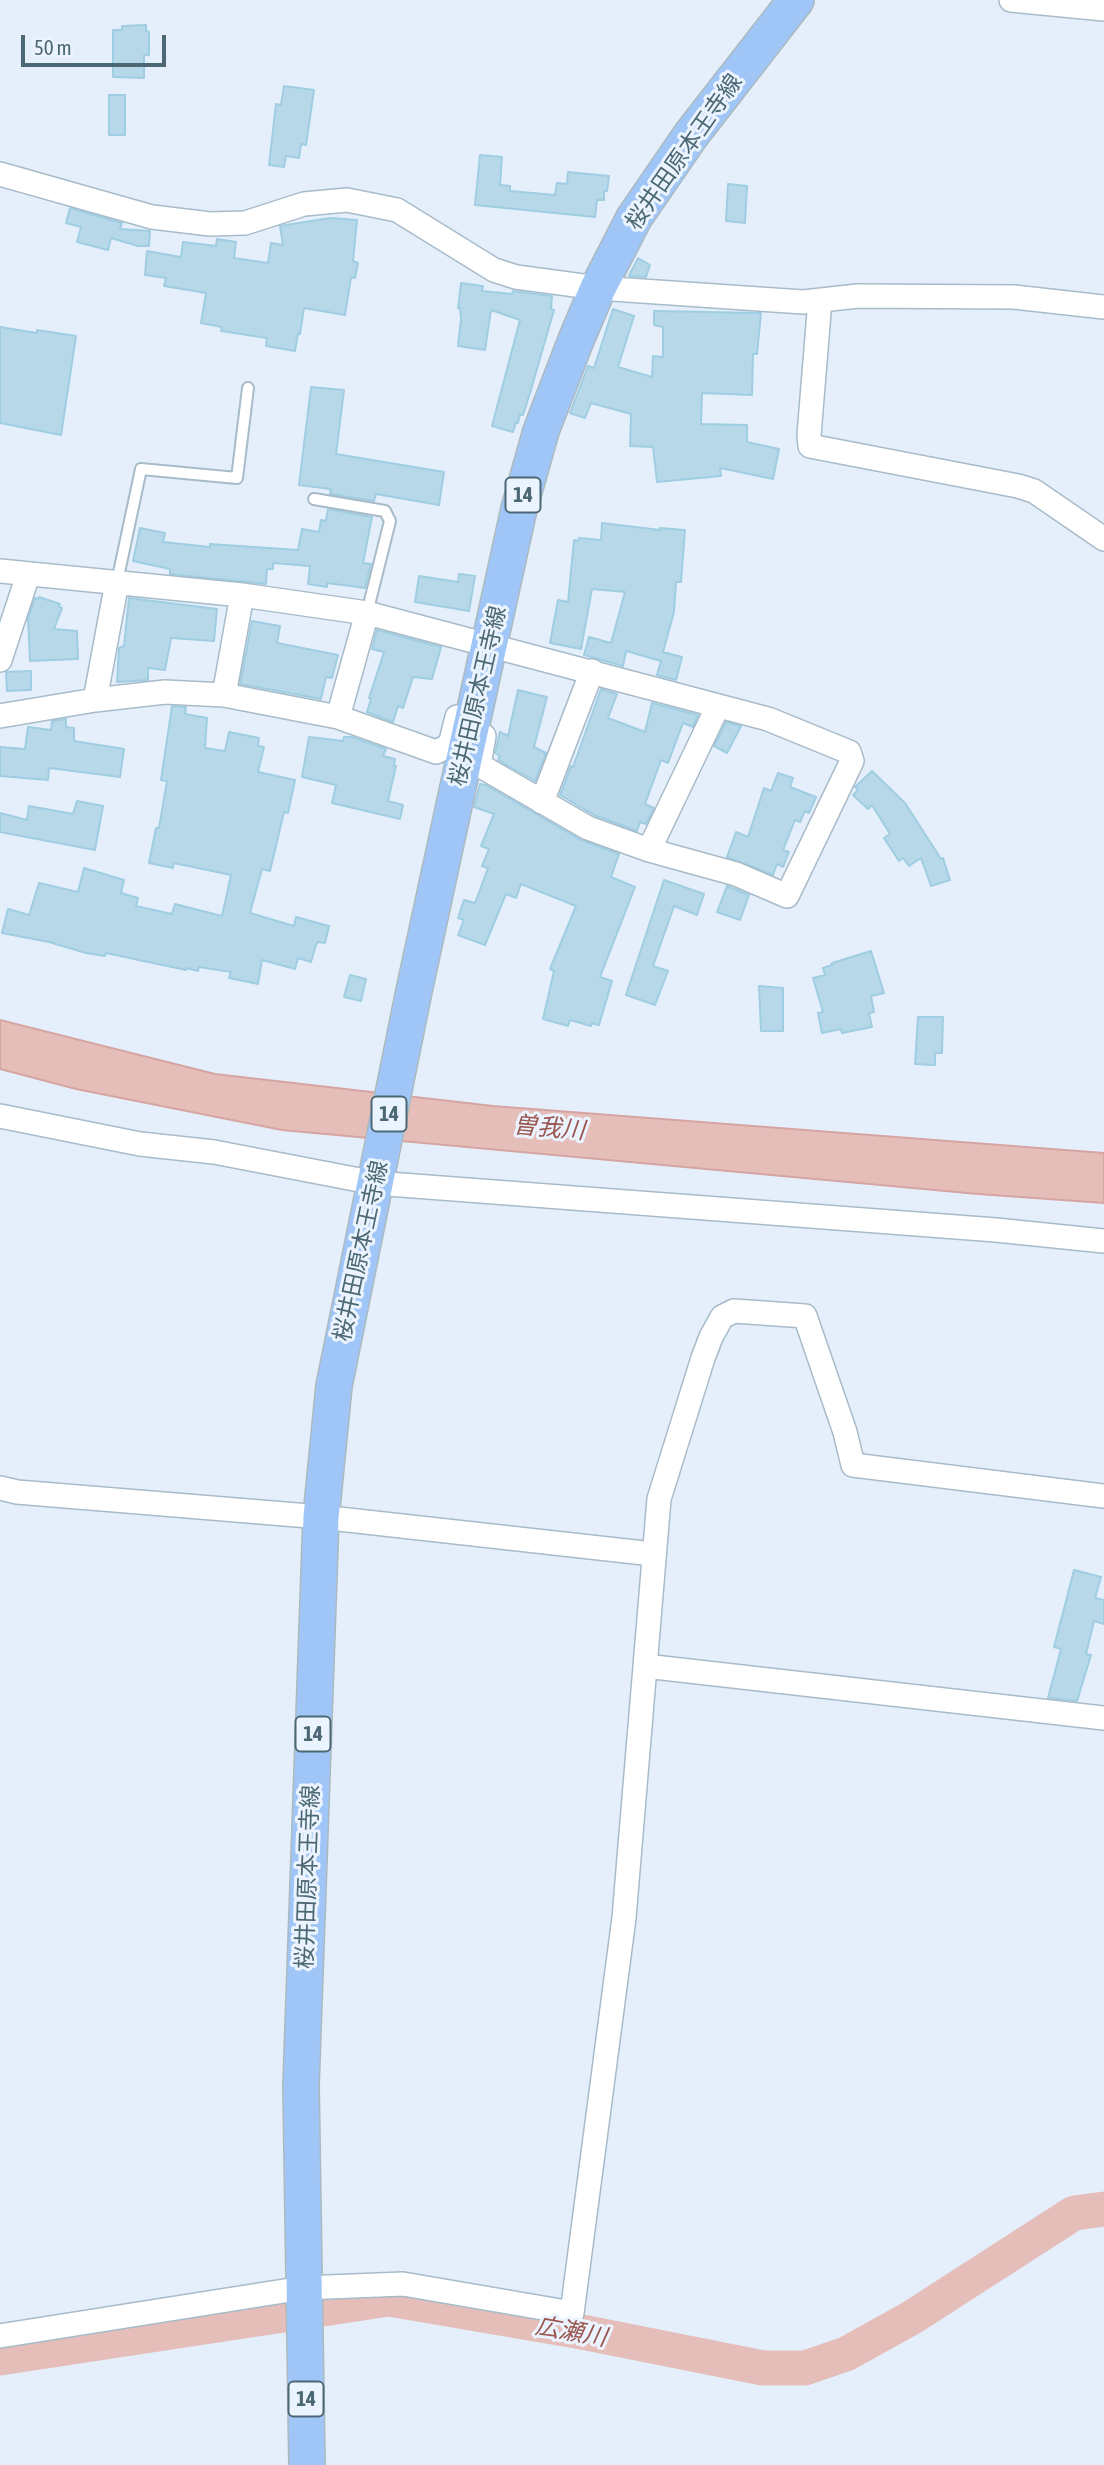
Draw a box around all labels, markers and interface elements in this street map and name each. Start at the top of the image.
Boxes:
scale bar [24,21,170,65]
text: 50 m [34,35,72,59]
street label: 桜井田原本王寺線 [620,69,748,235]
road number: 14 [505,477,540,512]
street label: 桜井田原本王寺線 [444,603,512,789]
road number: 14 [372,1096,406,1132]
water label: 曽我川 [512,1111,586,1145]
street label: 桜井田原本王寺線 [328,1158,394,1344]
road number: 14 [296,1716,330,1752]
street label: 桜井田原本王寺線 [291,1785,325,1969]
water label: 広瀬川 [533,2312,609,2352]
road number: 14 [288,2382,324,2416]

